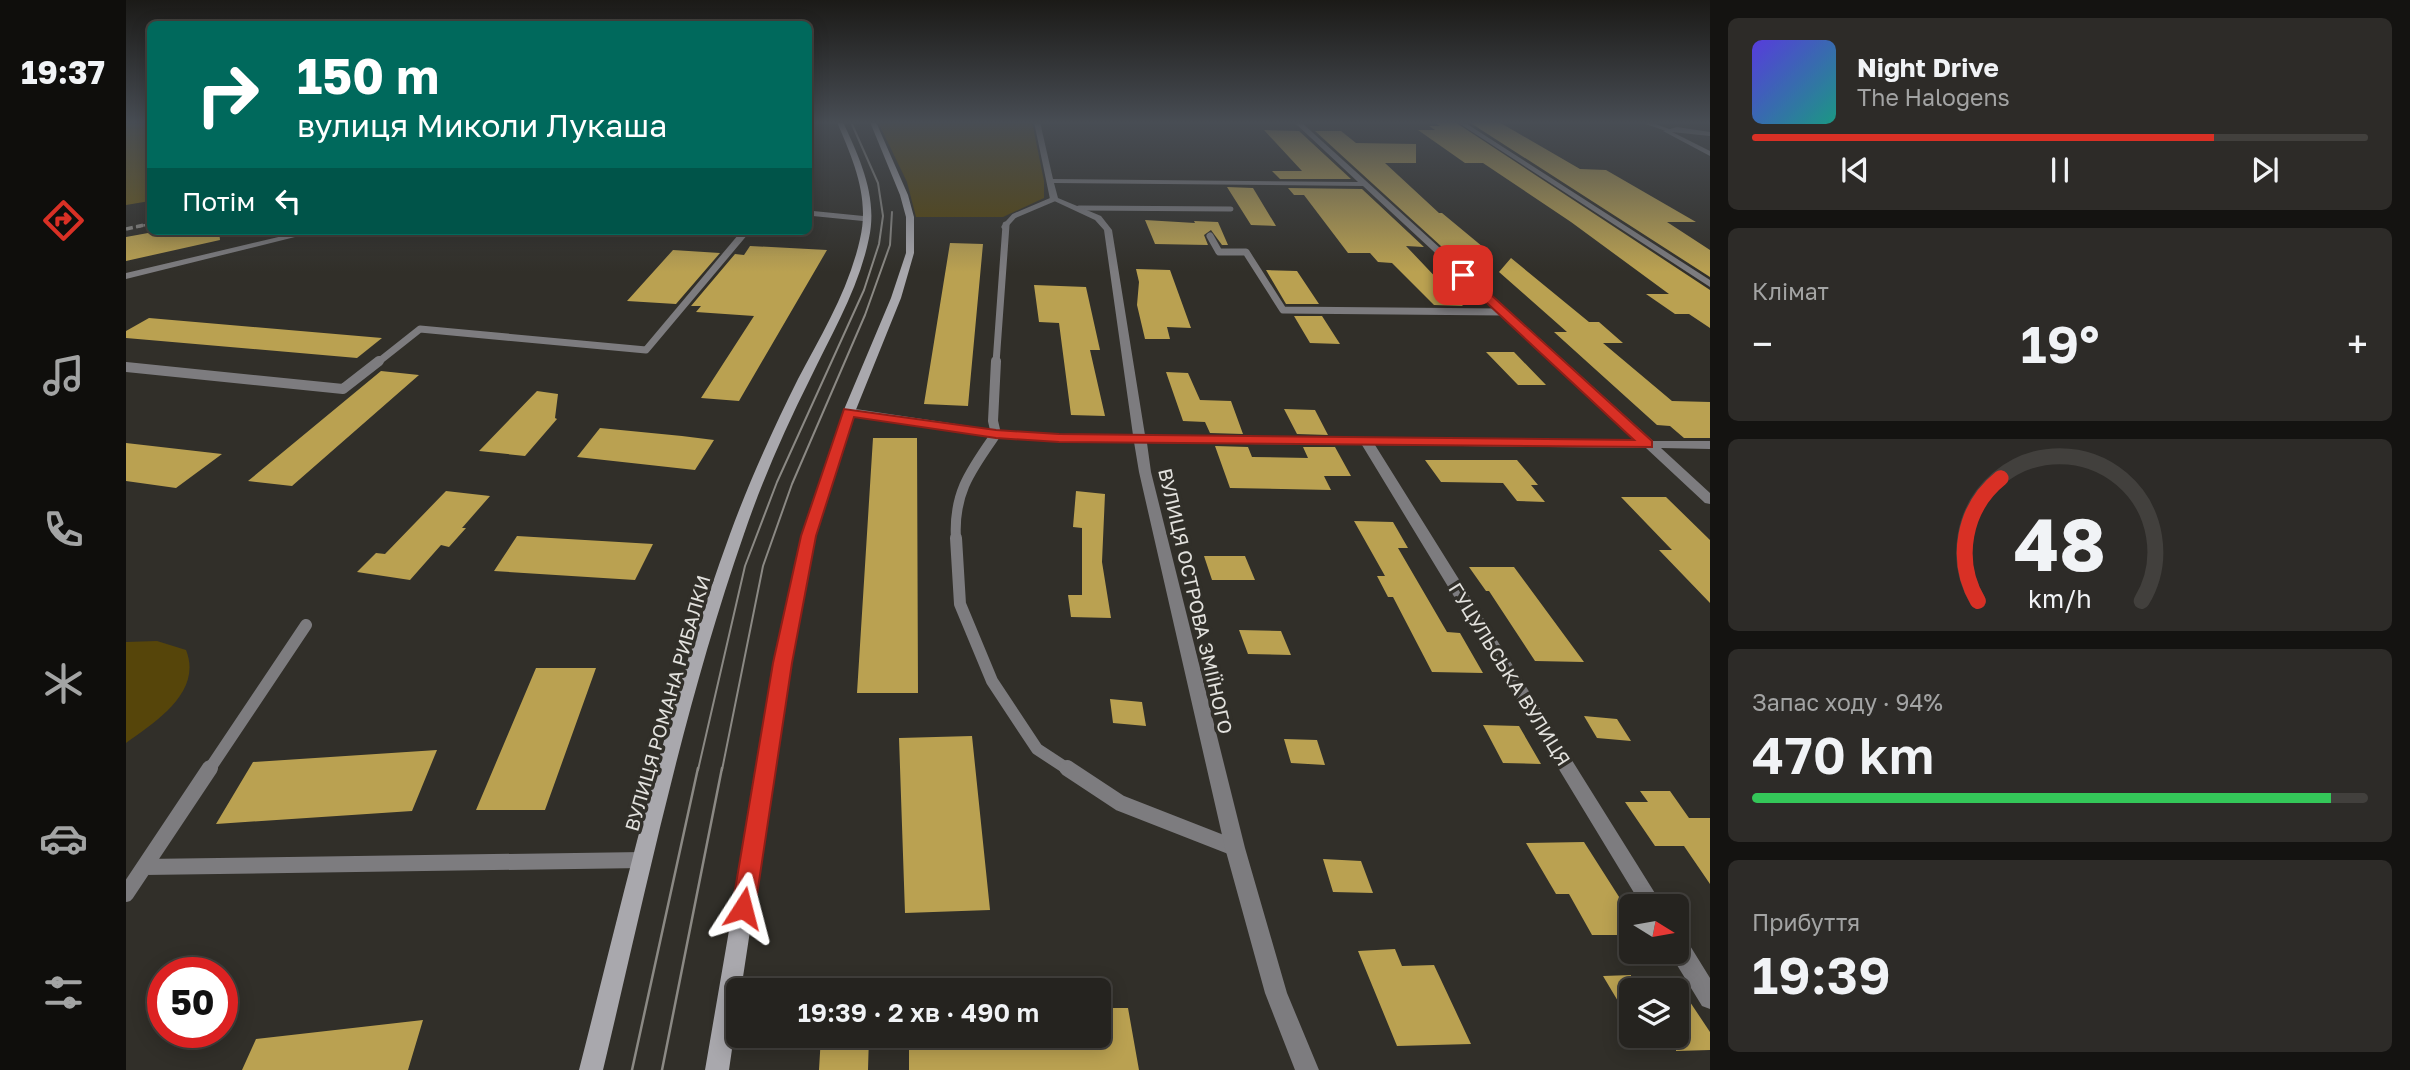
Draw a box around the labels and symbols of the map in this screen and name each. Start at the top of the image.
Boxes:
pin [1433,245,1493,305]
street label: ВУЛИЦЯ ОСТРОВА ЗМІЇНОГО [1154,466,1238,736]
street label: ВУЛИЦЯ РОМАНА РИБАЛКИ [619,572,715,834]
street label: ГУЦУЛЬСЬКА ВУЛИЦЯ [1444,578,1576,770]
position arrow [706,871,780,945]
north arrow [1619,894,1689,964]
speed limit sign: 50 [147,957,238,1048]

